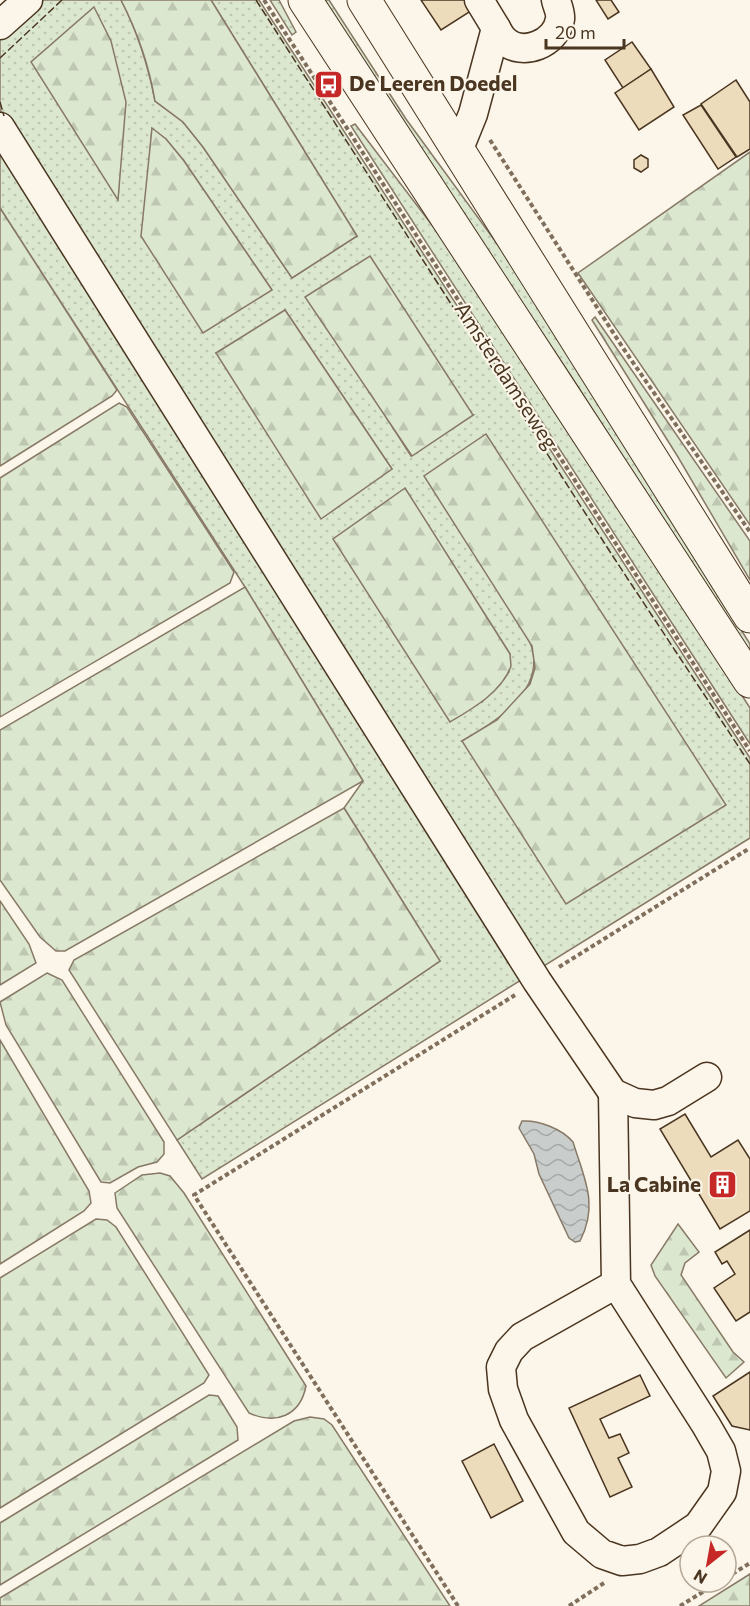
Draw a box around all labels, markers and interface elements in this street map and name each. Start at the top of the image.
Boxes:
scale bar [546,12,624,50]
text: 20 m [555,21,596,43]
bus stop icon: De Leeren Doedel [312,68,344,100]
place label: De Leeren Doedel [349,70,517,95]
street label: Amsterdamseweg [450,297,564,454]
building icon: La Cabine [706,1169,738,1201]
place label: La Cabine [607,1171,701,1196]
north arrow [678,1534,738,1594]
text: N [690,1566,710,1589]

